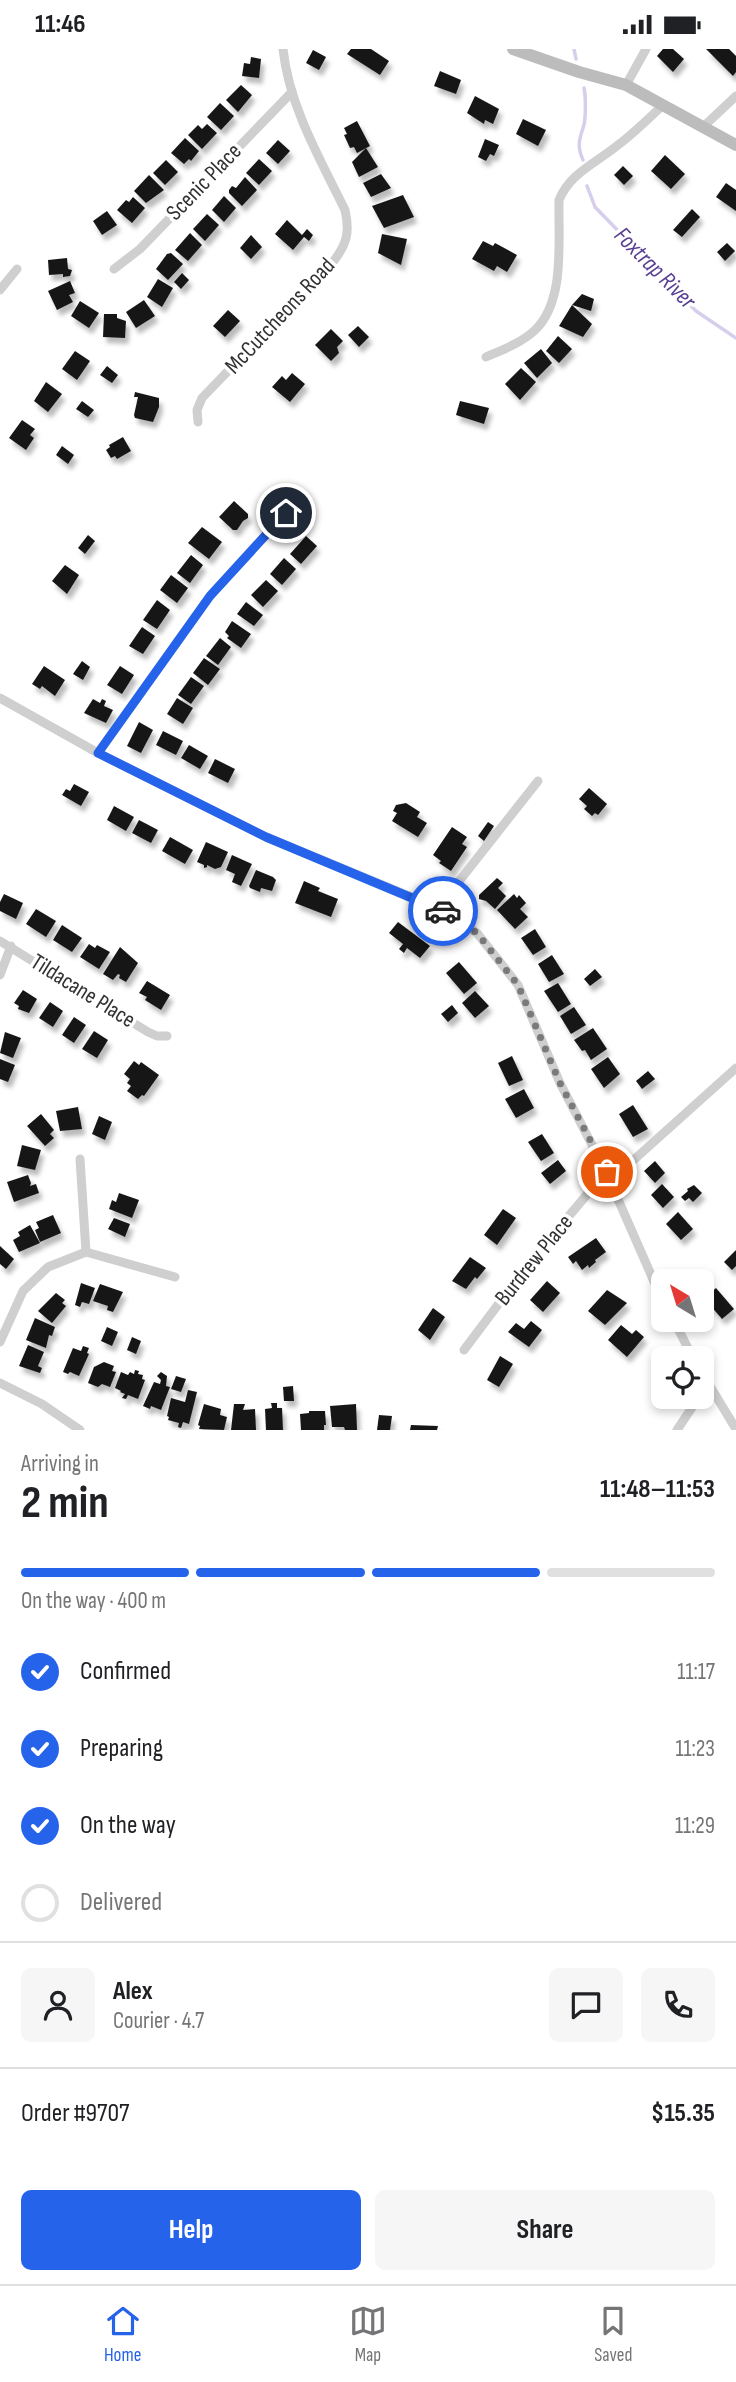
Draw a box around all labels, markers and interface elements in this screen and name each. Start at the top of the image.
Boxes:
text: 11:46 [35,9,86,40]
street label: Scenic Place [160,138,248,226]
water label: Foxtrap River [608,221,703,316]
street label: McCutcheons Road [219,252,341,380]
pin [256,483,316,543]
icon: home [267,494,305,532]
courier [408,876,478,946]
icon: car [424,892,462,930]
street label: Tildacane Place [26,948,140,1034]
pin [577,1142,637,1202]
icon: bag [588,1153,626,1191]
street label: Burdrew Place [489,1209,579,1311]
north arrow [651,1269,714,1332]
map controls [651,1269,714,1409]
button: locate [651,1346,714,1409]
text: Arriving in [21,1450,99,1478]
text: 11:48–11:53 [600,1474,715,1505]
text: 2 min [21,1476,109,1531]
text: On the way · 400 m [21,1587,166,1615]
icon: check [21,1653,59,1691]
text: Confirmed [80,1656,171,1687]
text: 11:17 [677,1658,715,1686]
icon: check [21,1730,59,1768]
text: Preparing [80,1733,163,1764]
text: 11:23 [675,1735,715,1763]
icon: check [21,1807,59,1845]
text: On the way [80,1810,176,1841]
text: 11:29 [675,1812,715,1840]
text: Delivered [80,1887,162,1918]
button: person [21,1968,95,2042]
button: chat [549,1968,623,2042]
button: phone [641,1968,715,2042]
text: Alex [113,1976,153,2007]
text: Courier · 4.7 [113,2007,204,2035]
text: Order #9707 [21,2098,129,2129]
text: $15.35 [651,2098,715,2129]
button: Help [21,2190,361,2270]
button: Share [375,2190,715,2270]
tab: Home [104,2302,142,2367]
tab: Map [349,2302,387,2367]
tab: Saved [594,2302,632,2367]

